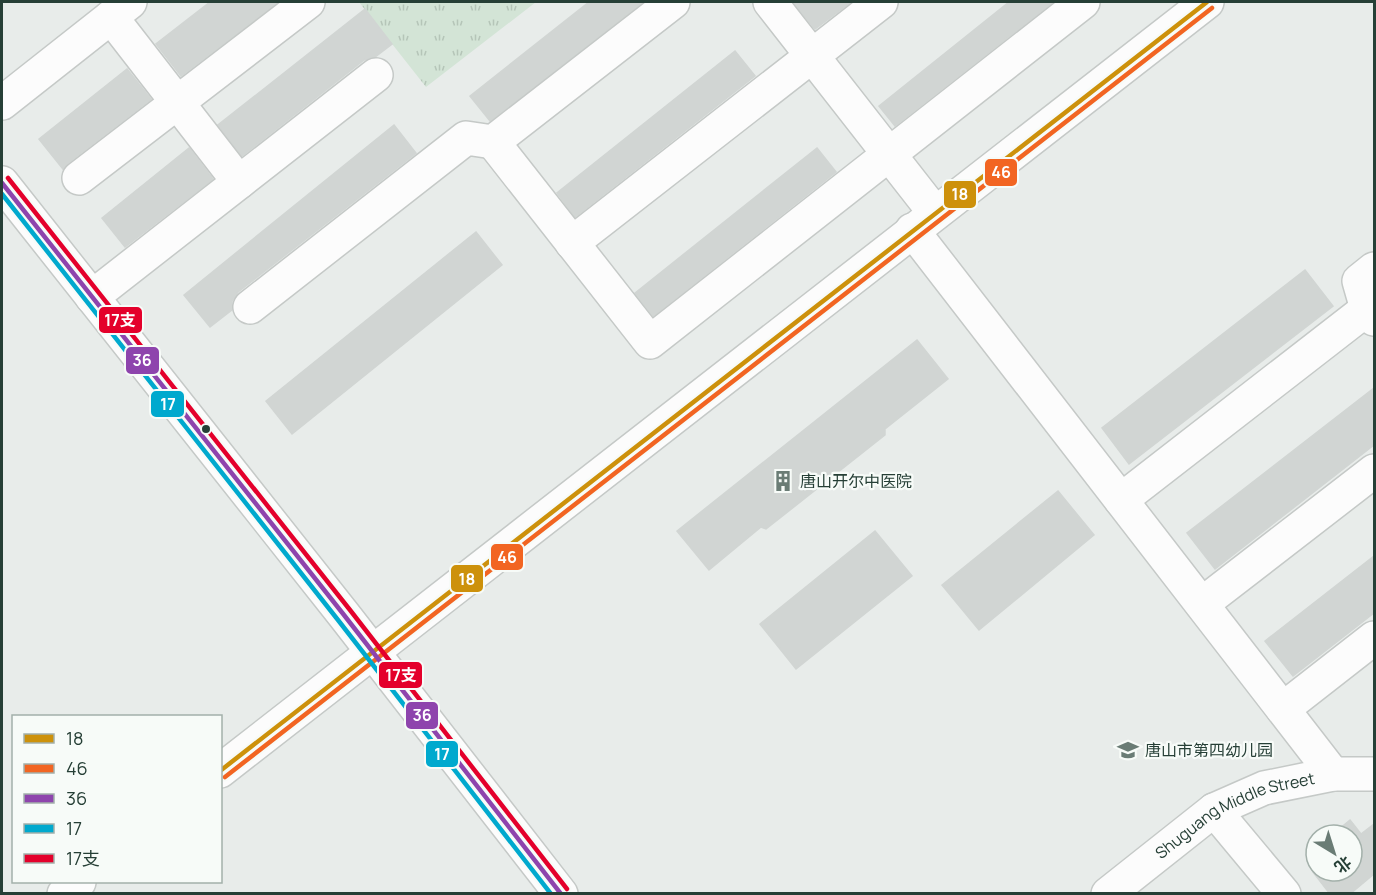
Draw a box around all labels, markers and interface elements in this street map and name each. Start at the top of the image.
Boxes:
line badge: 46 [984,158,1018,187]
text: 46 [991,161,1011,183]
line badge: 18 [943,180,977,209]
text: 18 [952,183,968,205]
line badge: 17支 [98,306,143,334]
text: 17支 [104,309,136,331]
line badge: 36 [125,346,160,375]
text: 36 [132,349,152,371]
line badge: 17 [150,390,185,418]
text: 17 [160,393,176,415]
unlabelled marker [200,423,212,435]
building icon: 唐山开尔中医院 [771,469,795,493]
place label: 唐山开尔中医院 [800,470,912,492]
line badge: 46 [490,543,524,571]
text: 46 [497,546,517,568]
line badge: 18 [450,564,484,593]
text: 18 [459,568,475,590]
line badge: 17支 [378,661,423,689]
text: 17支 [385,664,417,686]
line badge: 36 [405,701,439,730]
text: 36 [412,704,432,726]
legend [12,715,222,883]
text: 18 [66,726,83,750]
school or university icon: 唐山市第四幼儿园 [1116,738,1140,762]
place label: 唐山市第四幼儿园 [1145,739,1273,761]
line badge: 17 [425,740,459,768]
text: 17 [434,743,450,765]
text: 46 [66,756,88,780]
street label: Shuguang Middle Street [1150,767,1317,864]
text: 36 [66,786,87,810]
text: 17 [66,816,82,840]
north arrow [1304,823,1364,883]
text: 17支 [66,846,100,870]
text: 北 [1330,851,1356,878]

